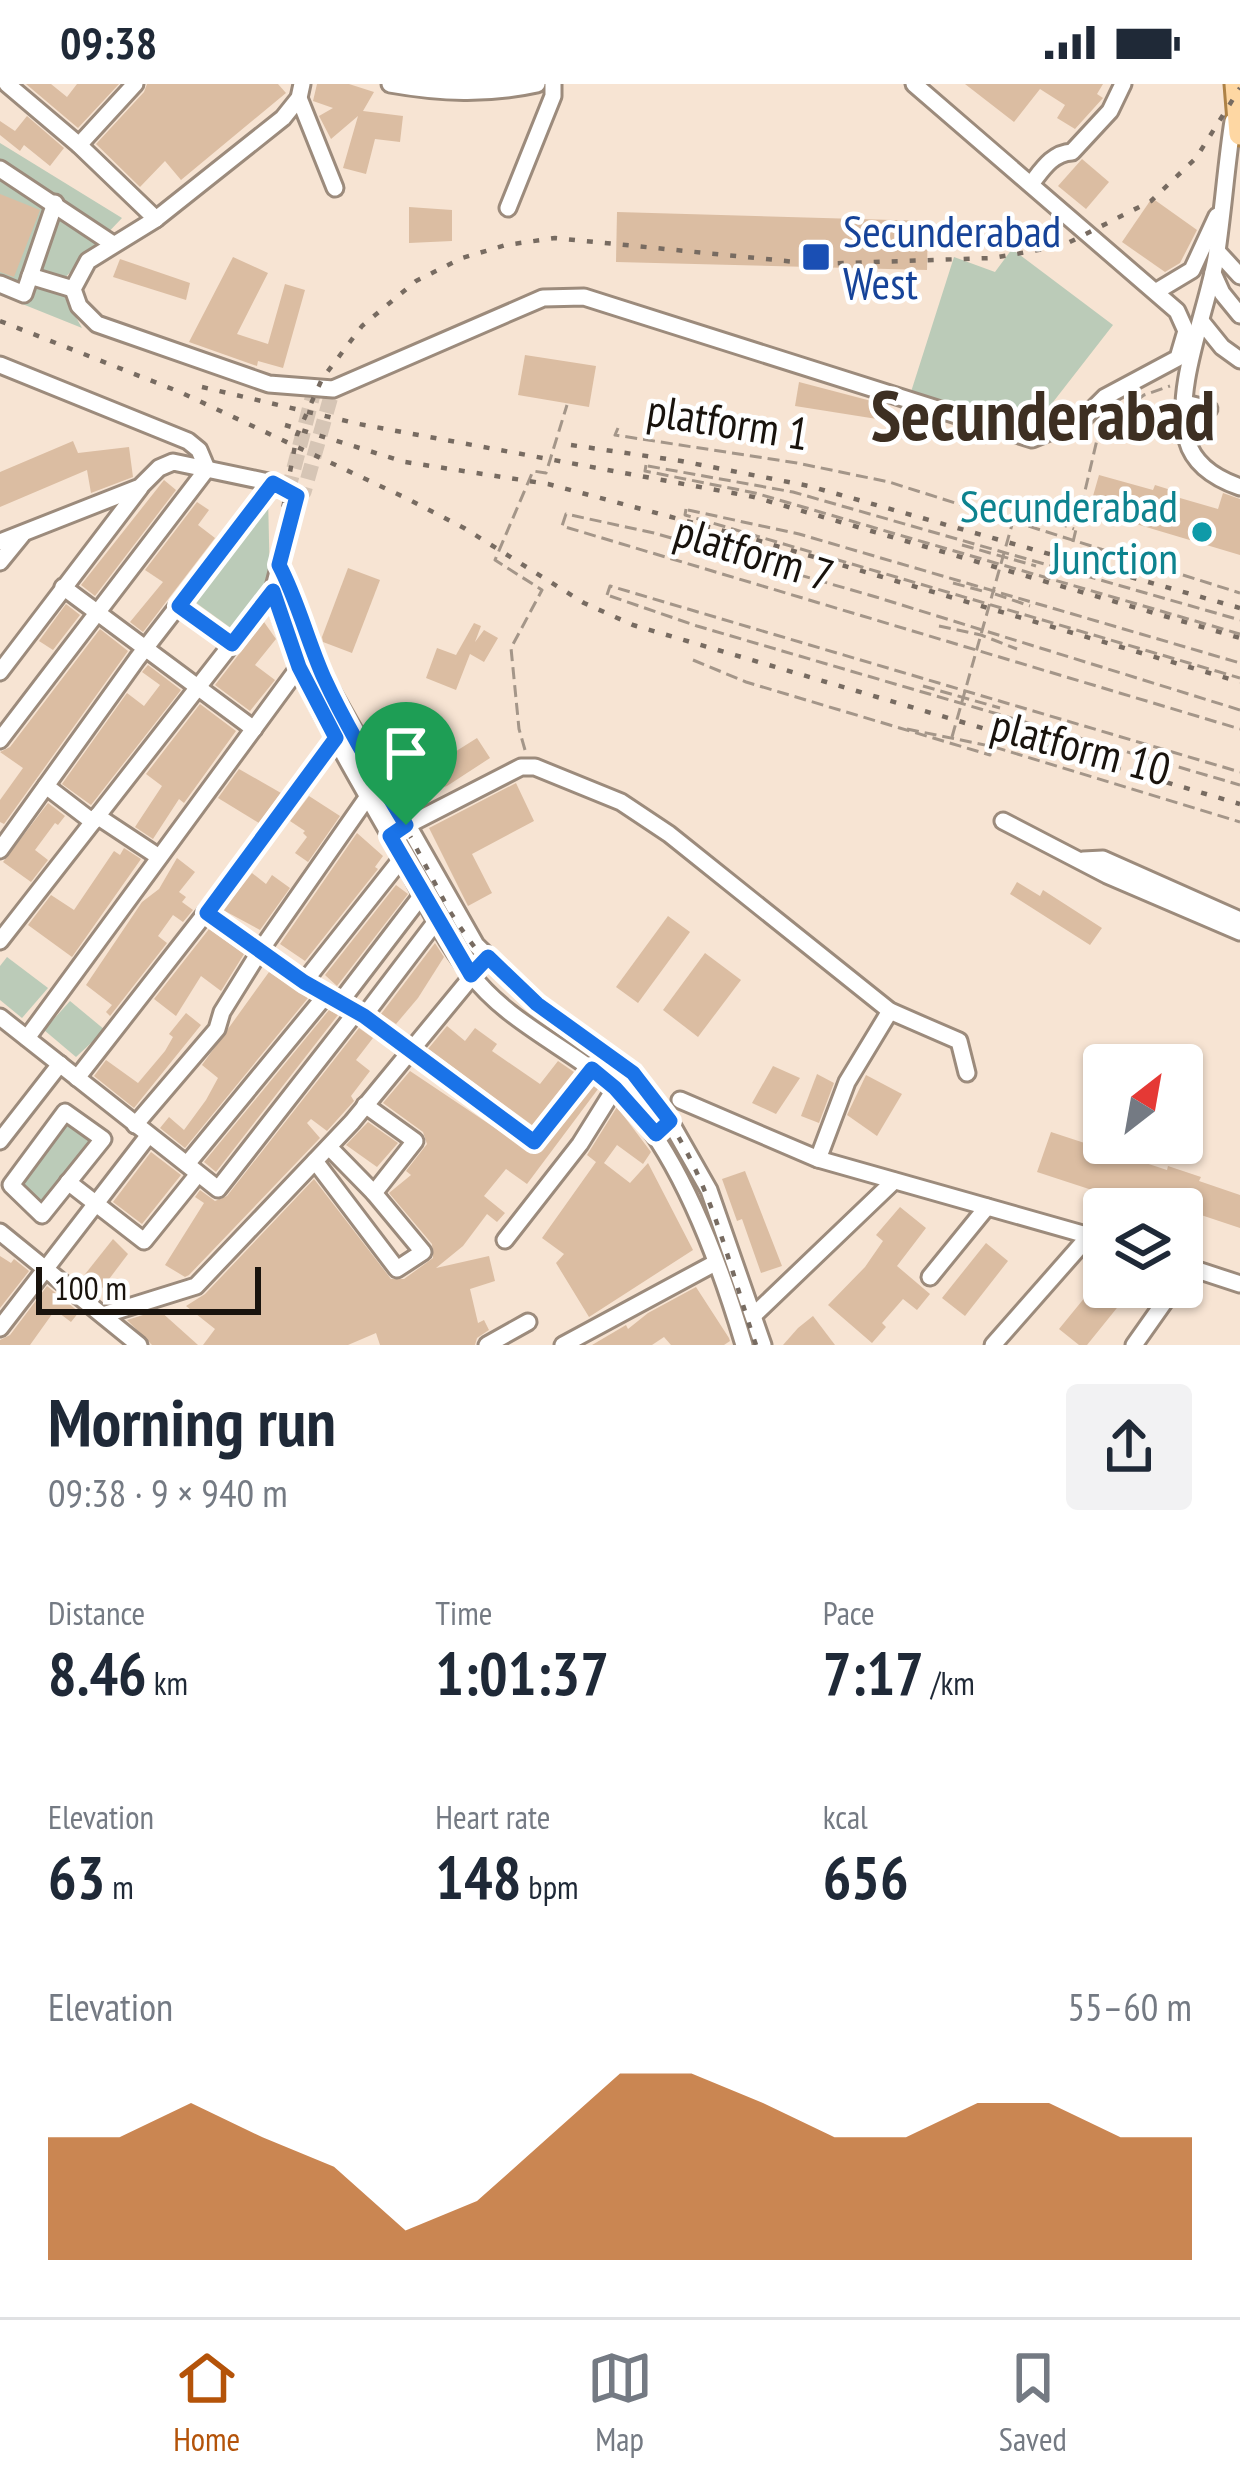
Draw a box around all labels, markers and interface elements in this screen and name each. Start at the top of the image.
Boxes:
text: 09:38 [60,13,157,71]
place label: Secunderabad West [843,201,1061,311]
marker: Secunderabad West [800,241,832,273]
district label: Secunderabad [871,370,1215,459]
street label: platform 1 [643,380,813,462]
place label: Secunderabad Junction [960,476,1178,586]
street label: platform 7 [668,501,840,604]
marker: Secunderabad Junction [1189,519,1215,545]
street label: platform 10 [985,694,1177,798]
pin [355,702,457,825]
icon: arrive [373,720,439,786]
north arrow [1083,1044,1203,1164]
map controls [1083,1044,1203,1308]
button: layers [1083,1188,1203,1308]
scale bar [36,1261,261,1314]
text: 100 m [54,1266,127,1309]
text: Morning run [48,1379,336,1464]
button: share [1066,1384,1192,1510]
text: 09:38 · 9 × 940 m [48,1467,288,1518]
text: Distance [48,1591,145,1634]
text: Time [435,1591,492,1634]
text: Pace [823,1591,875,1634]
text: 8.46 [48,1634,147,1712]
text: 1:01:37 [435,1634,609,1712]
text: 7:17 [823,1634,924,1712]
text: km [147,1661,188,1704]
text: /km [924,1661,975,1704]
text: Elevation [48,1795,154,1838]
text: Heart rate [435,1795,550,1838]
text: kcal [823,1795,868,1838]
text: 63 [48,1838,105,1916]
text: 148 [435,1838,521,1916]
text: 656 [823,1838,909,1916]
text: m [105,1865,134,1908]
text: bpm [521,1865,579,1908]
text: Elevation [48,1981,173,2032]
text: 55–60 m [1067,1981,1192,2032]
tab: Home [173,2345,240,2460]
tab: Map [587,2345,653,2460]
tab: Saved [999,2345,1067,2460]

